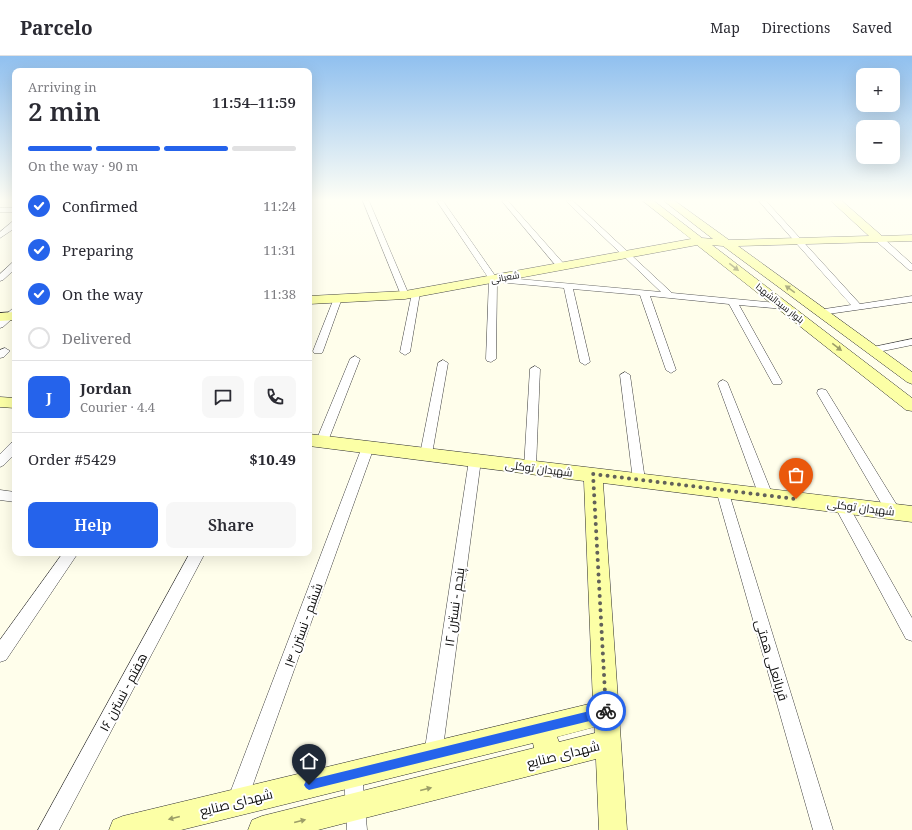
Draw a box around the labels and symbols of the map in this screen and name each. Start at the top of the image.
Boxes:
one-way arrow [728,263,739,272]
street label: شعبانی [490,268,520,286]
street label: بلوار سیدالشهدا [753,280,807,326]
one-way arrow [785,285,796,293]
one-way arrow [831,343,842,351]
street label: شهیدان توکلی [504,456,574,480]
pin [779,458,813,499]
street label: شهیدان توکلی [826,495,896,519]
street label: پنجم - نسترن ۱۲ [440,566,470,648]
street label: ششم - نسترن ۱۴ [279,580,328,670]
street label: قربانعلی همتی [751,617,793,703]
street label: هفتم - نسترن ۱۶ [95,650,152,735]
courier [586,691,626,731]
street label: شهدای صنایع [525,736,601,772]
pin [292,744,326,785]
street label: شهدای صنایع [198,784,274,820]
one-way arrow [420,786,432,792]
one-way arrow [168,815,180,821]
one-way arrow [294,817,306,823]

